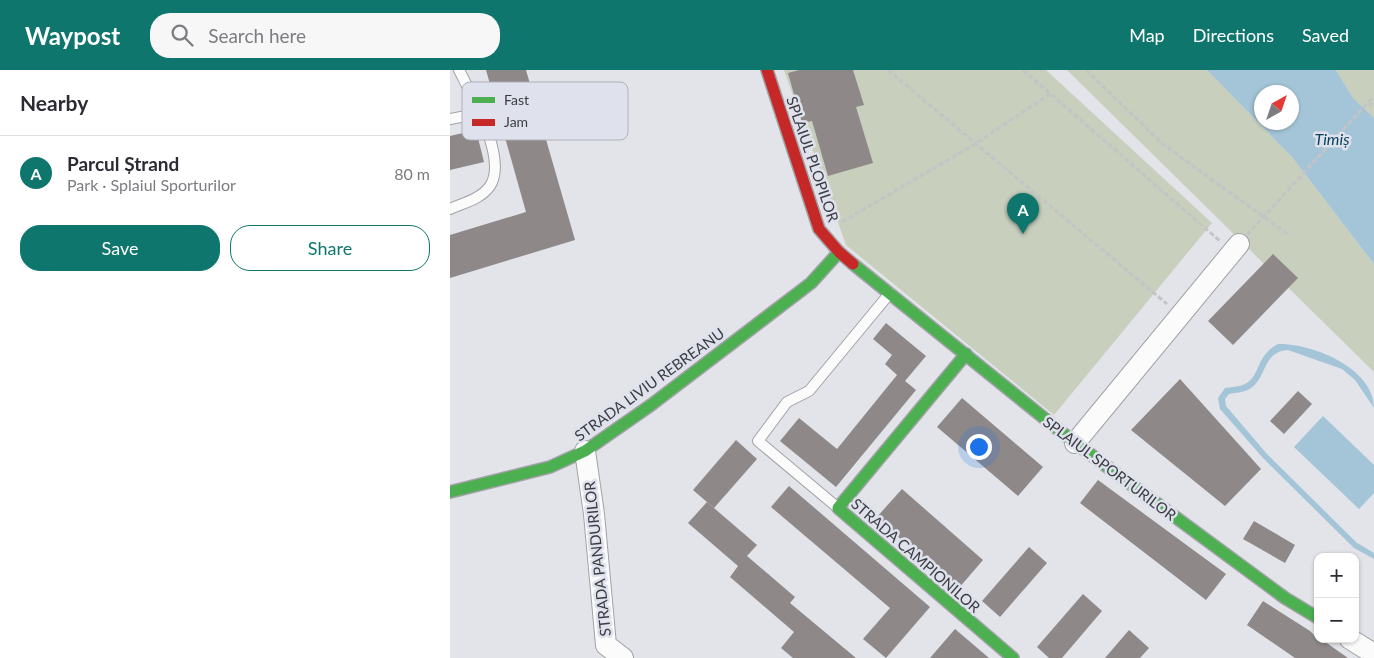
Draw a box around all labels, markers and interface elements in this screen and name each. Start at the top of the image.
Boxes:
search box [150,13,500,58]
text: Waypost [25,21,120,50]
icon: search [168,21,196,49]
text: Search here [208,24,306,47]
text: Map [1129,24,1165,46]
text: Directions [1193,24,1274,46]
text: Saved [1302,24,1349,46]
legend [462,82,628,140]
north arrow [1254,85,1299,130]
text: Nearby [20,90,88,115]
text: Fast [504,91,529,108]
street label: SPLAIUL PLOPILOR [783,94,843,225]
text: Jam [504,113,528,130]
water label: Timiș [1314,129,1350,148]
text: Parcul Ștrand [67,152,179,175]
text: A [30,164,42,183]
text: 80 m [394,164,430,183]
text: Park · Splaiul Sporturilor [67,175,236,194]
pin: A [1007,193,1039,234]
button: Save [20,225,220,271]
button: Share [230,225,430,271]
street label: STRADA LIVIU REBREANU [571,324,727,444]
street label: SPLAIUL SPORTURILOR [1040,412,1180,524]
your location [966,434,992,460]
street label: STRADA PANDURILOR [580,480,614,637]
street label: STRADA CAMPIONILOR [848,494,985,616]
map controls [1314,553,1359,643]
button: + [1314,553,1359,598]
button: − [1314,598,1359,643]

